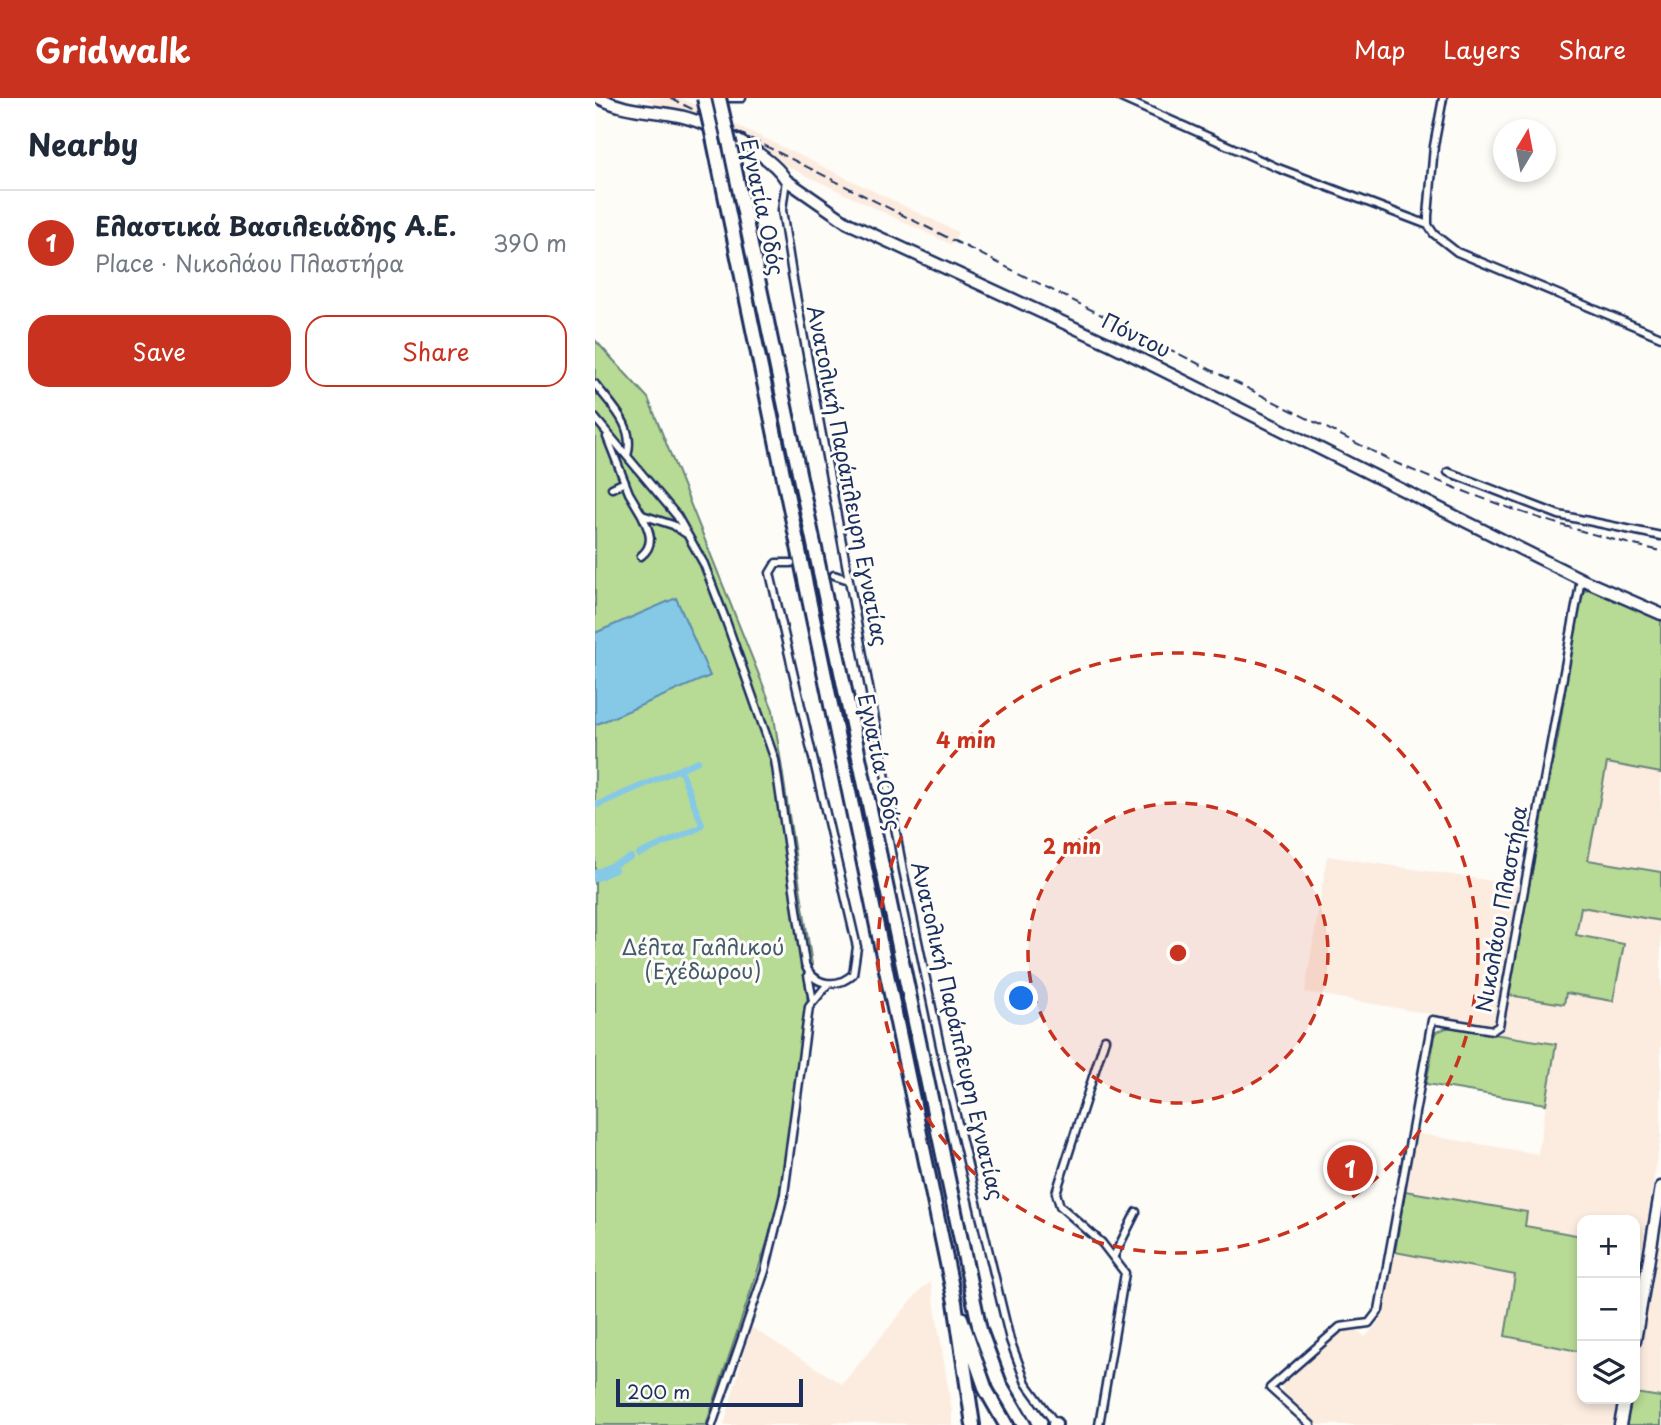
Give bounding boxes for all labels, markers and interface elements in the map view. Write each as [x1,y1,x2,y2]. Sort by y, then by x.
text: Gridwalk [35,24,191,74]
text: Map [1354,31,1405,67]
text: Layers [1443,31,1520,67]
text: Share [1558,31,1626,67]
north arrow [1493,119,1556,182]
text: Nearby [28,121,138,166]
street label: Εγνατία Οδός [734,135,794,278]
text: Ελαστικά Βασιλειάδης Α.Ε. [95,206,457,245]
text: 1 [46,225,57,260]
text: 390 m [493,225,567,260]
text: Place · Νικολάου Πλαστήρα [95,245,404,280]
street label: Ανατολική Παράπλευρη Εγνατίας [800,303,898,649]
street label: Πόντου [1097,304,1177,365]
button: Save [28,315,291,387]
button: Share [305,315,567,387]
street label: Εγνατία Οδός [851,690,911,833]
text: 4 min [936,723,996,755]
street label: Νικολάου Πλαστήρα [1466,803,1534,1014]
text: 2 min [1043,829,1101,861]
street label: Ανατολική Παράπλευρη Εγνατίας [904,858,1014,1203]
park label: Δέλτα Γαλλικού (Εχέδωρου) [622,930,784,986]
centre of rings [1166,941,1190,965]
your location [1004,981,1038,1015]
pin: 1 [1327,1142,1373,1194]
map controls [1577,1215,1640,1404]
button: + [1577,1215,1640,1278]
button: − [1577,1278,1640,1341]
button: layers [1577,1341,1640,1404]
scale bar [616,1376,803,1408]
text: 200 m [627,1377,690,1405]

